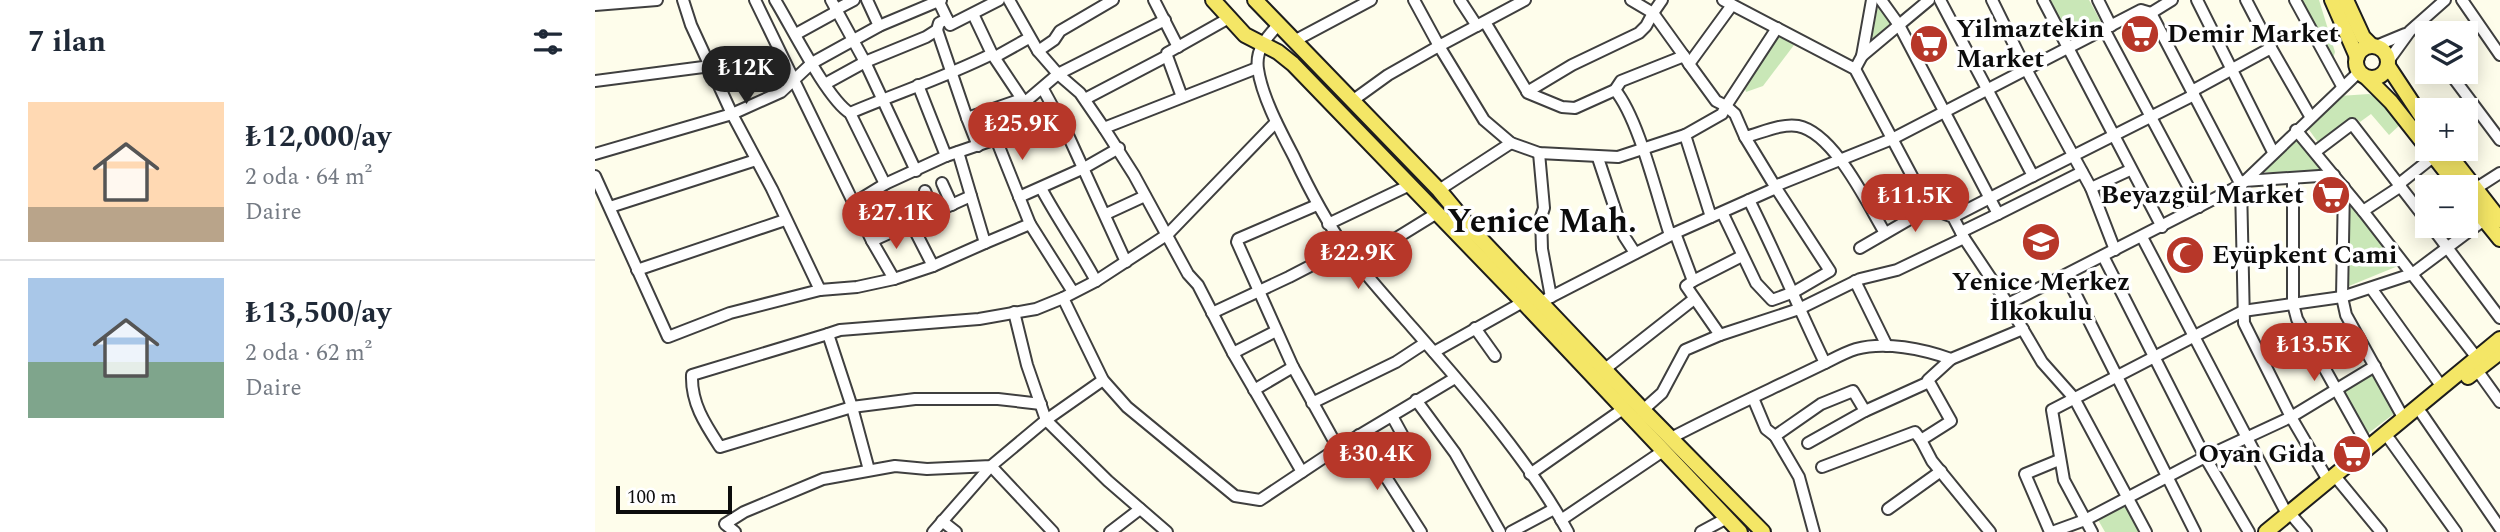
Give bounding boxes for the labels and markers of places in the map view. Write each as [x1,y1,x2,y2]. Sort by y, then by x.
place label: Yilmaztekin Market [1956,9,2104,79]
supermarket icon: Demir Market [2119,13,2161,55]
place label: Demir Market [2167,14,2339,54]
supermarket icon: Yilmaztekin Market [1908,23,1950,65]
pin: ₺12K [705,46,787,106]
pin: ₺25.9K [965,102,1079,162]
pin: ₺11.5K [1858,174,1972,234]
supermarket icon: Beyazgül Market [2310,174,2352,216]
place label: Beyazgül Market [2101,175,2304,215]
pin: ₺27.1K [839,191,953,251]
school or university icon: Yenice Merkez İlkokulu [2020,221,2062,263]
pin: ₺22.9K [1301,232,1415,291]
mosque icon: Eyüpkent Cami [2164,234,2206,276]
place label: Eyüpkent Cami [2212,235,2397,275]
place label: Yenice Merkez İlkokulu [1952,262,2130,332]
pin: ₺13.5K [2257,324,2371,383]
pin: ₺30.4K [1320,433,1434,492]
supermarket icon: Oyan Gida [2331,433,2373,475]
place label: Oyan Gida [2199,434,2326,474]

